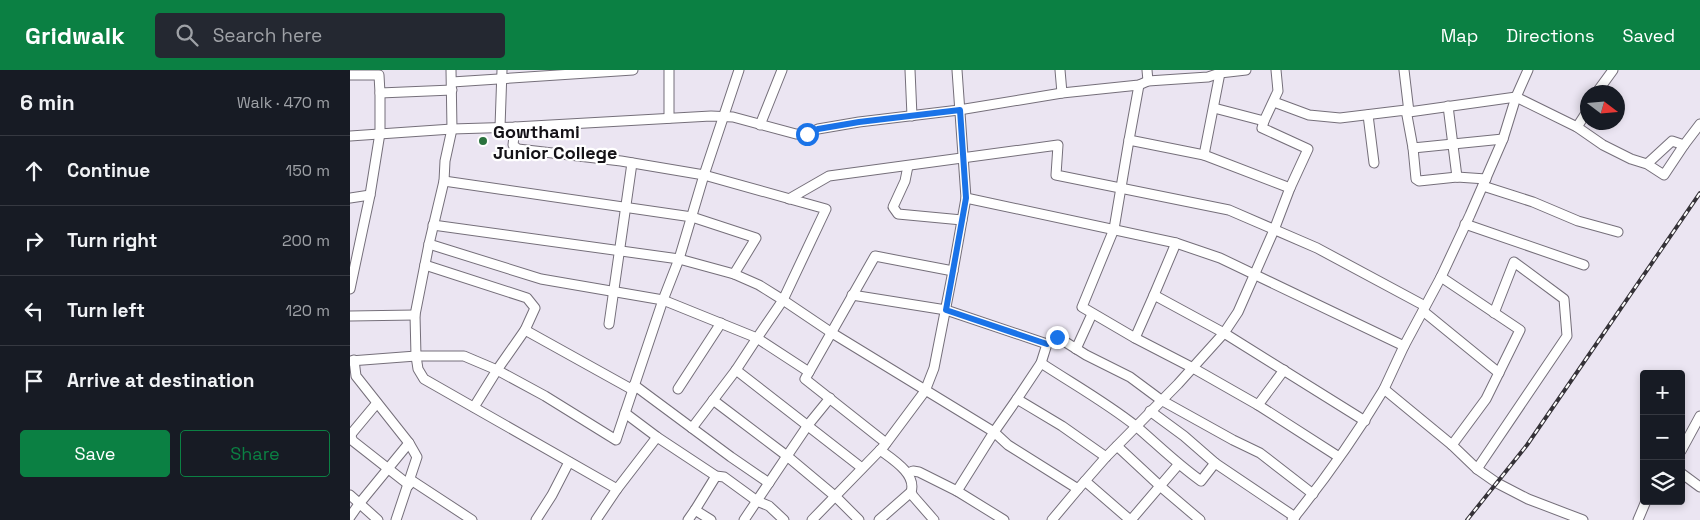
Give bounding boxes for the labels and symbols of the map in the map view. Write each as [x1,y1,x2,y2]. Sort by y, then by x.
north arrow [1580,85,1625,130]
place label: Gowthami Junior College [493,120,618,164]
route start [796,123,819,146]
marker: Gowthami Junior College [477,135,489,147]
route end [1046,326,1069,349]

